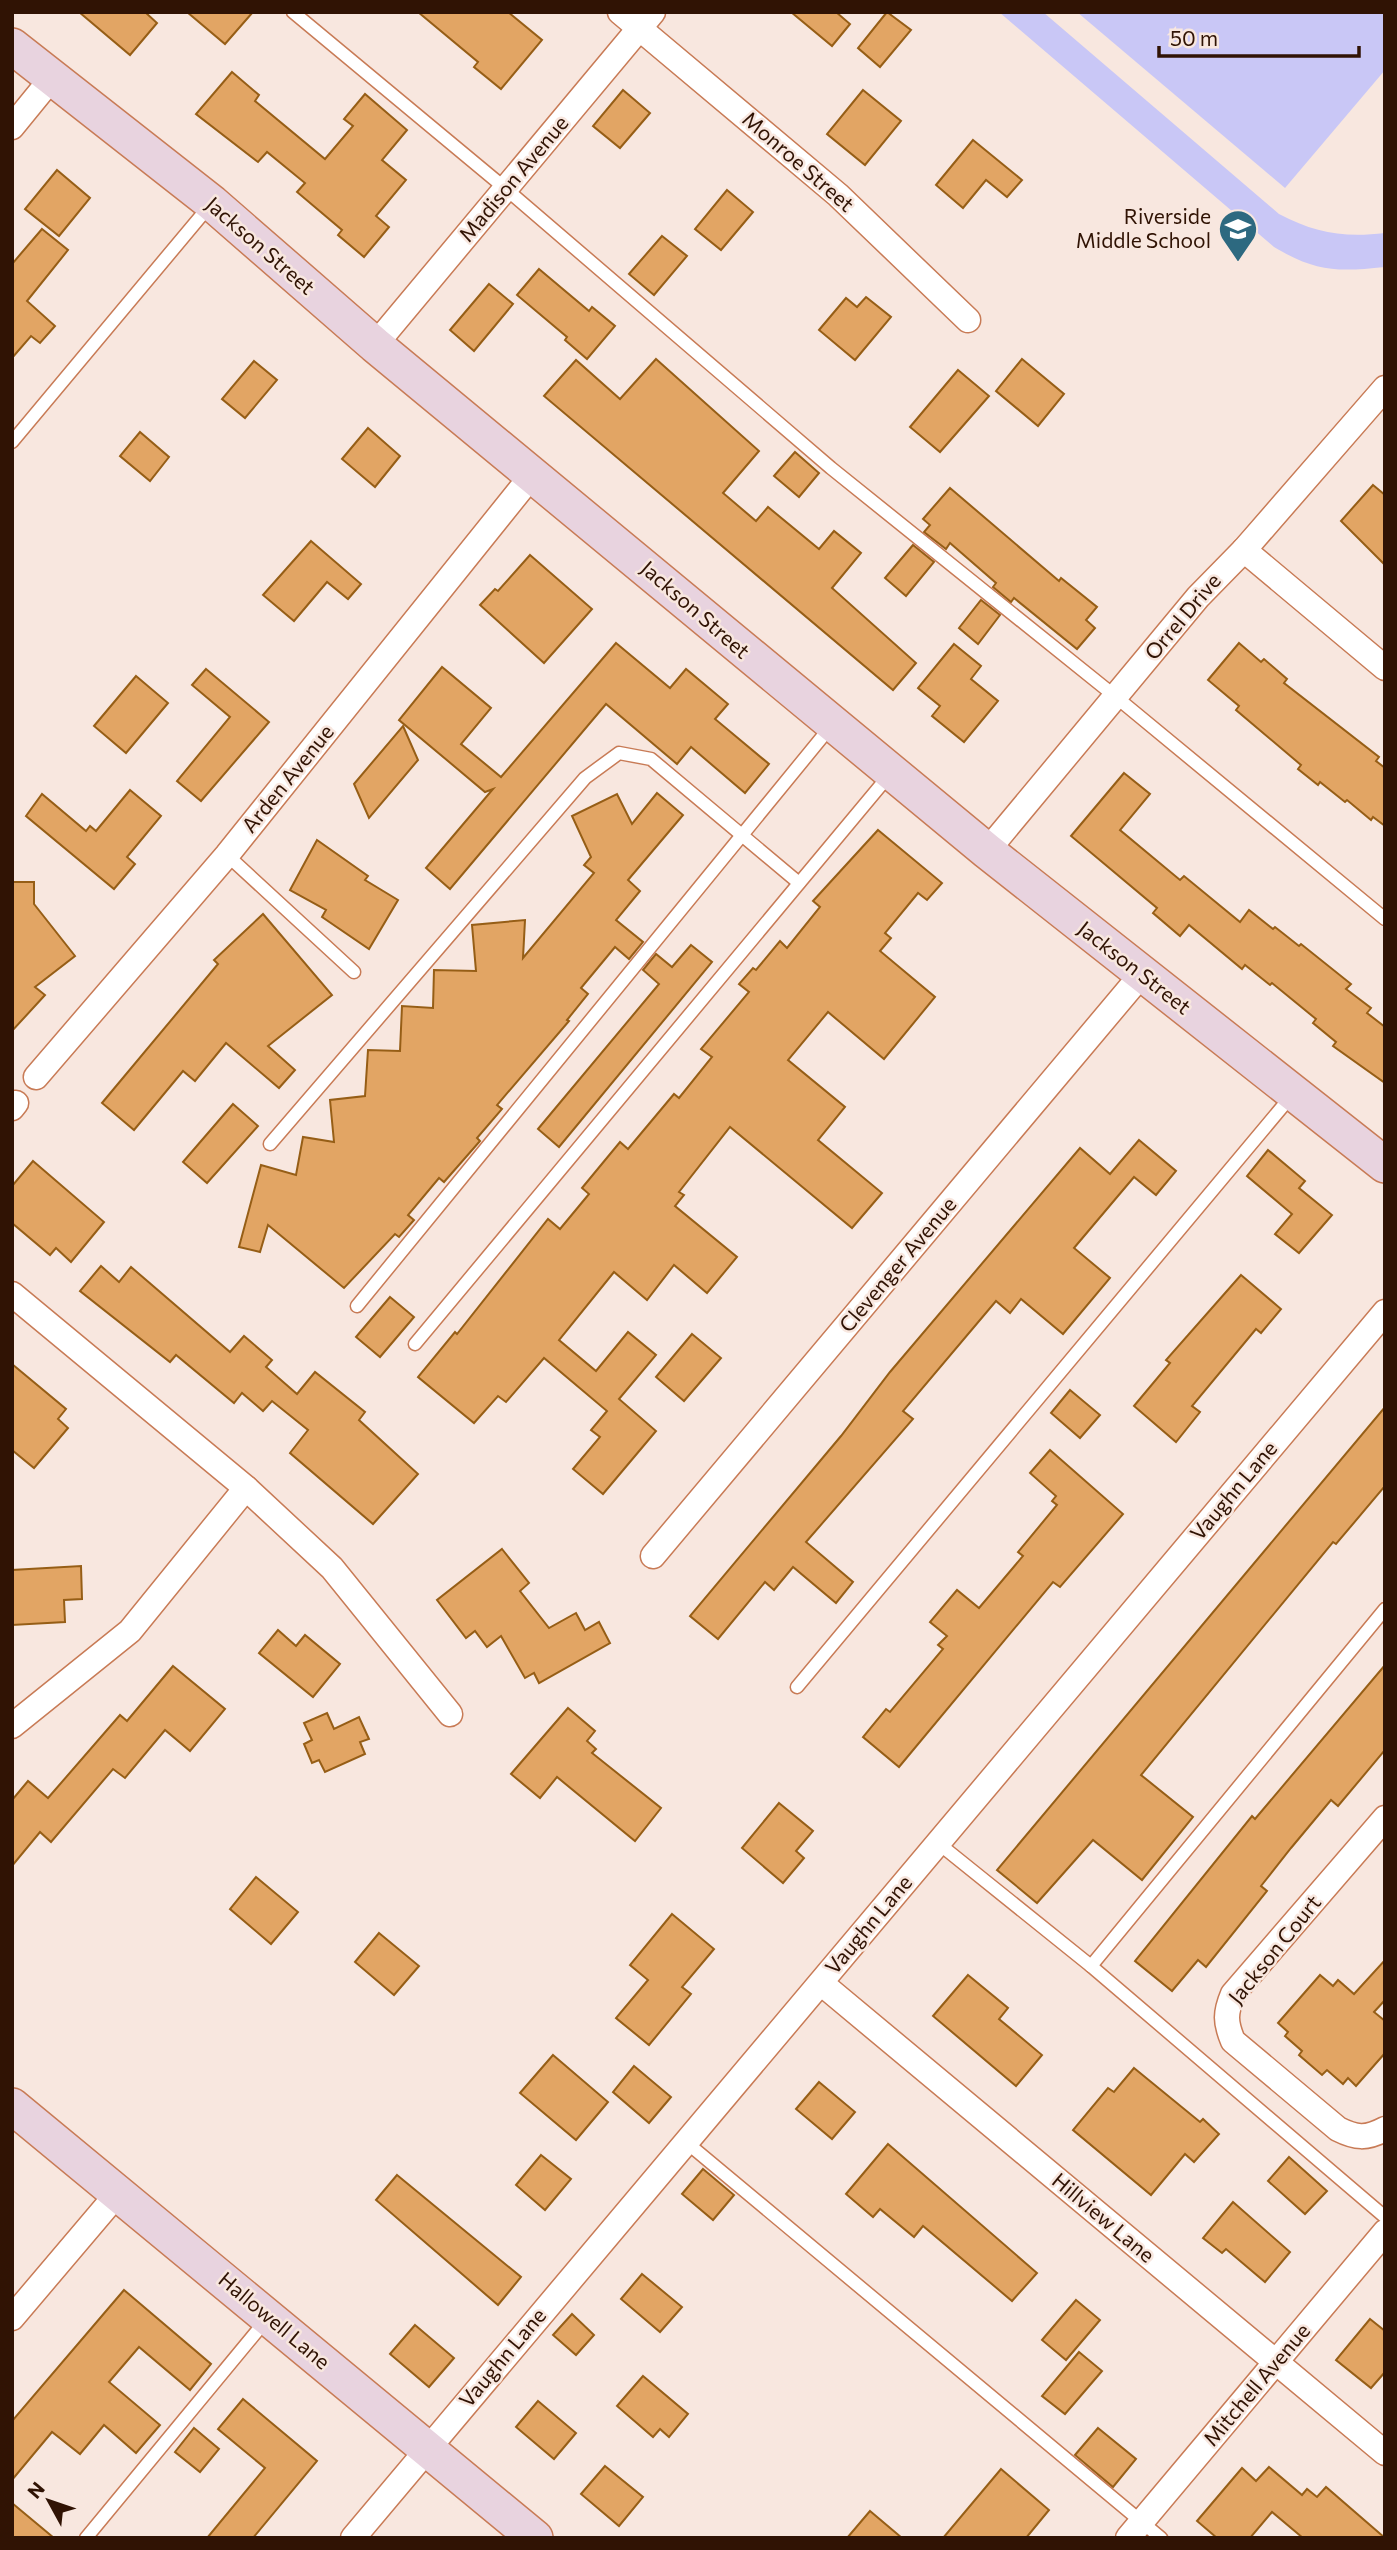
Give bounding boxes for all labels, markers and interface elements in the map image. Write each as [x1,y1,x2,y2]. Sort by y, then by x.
scale bar [1159,14,1358,58]
text: 50 m [1170,25,1218,50]
street label: Monroe Street [738,106,860,216]
street label: Madison Avenue [453,110,573,246]
street label: Jackson Street [201,191,321,299]
place label: Riverside Middle School [1076,203,1211,252]
school or university icon: Riverside Middle School [1217,208,1259,263]
street label: Jackson Street [636,555,756,663]
street label: Orrel Drive [1139,568,1225,664]
street label: Arden Avenue [236,719,338,837]
street label: Jackson Street [1073,915,1196,1019]
street label: Clevenger Avenue [833,1191,961,1337]
street label: Vaughn Lane [1184,1435,1282,1545]
street label: Vaughn Lane [819,1869,917,1979]
street label: Jackson Court [1222,1890,1325,2008]
street label: Hillview Lane [1048,2167,1160,2267]
street label: Hallowell Lane [214,2266,336,2374]
street label: Vaughn Lane [453,2302,551,2412]
street label: Mitchell Avenue [1197,2318,1314,2450]
north arrow [14,2466,84,2536]
text: N [22,2477,49,2503]

